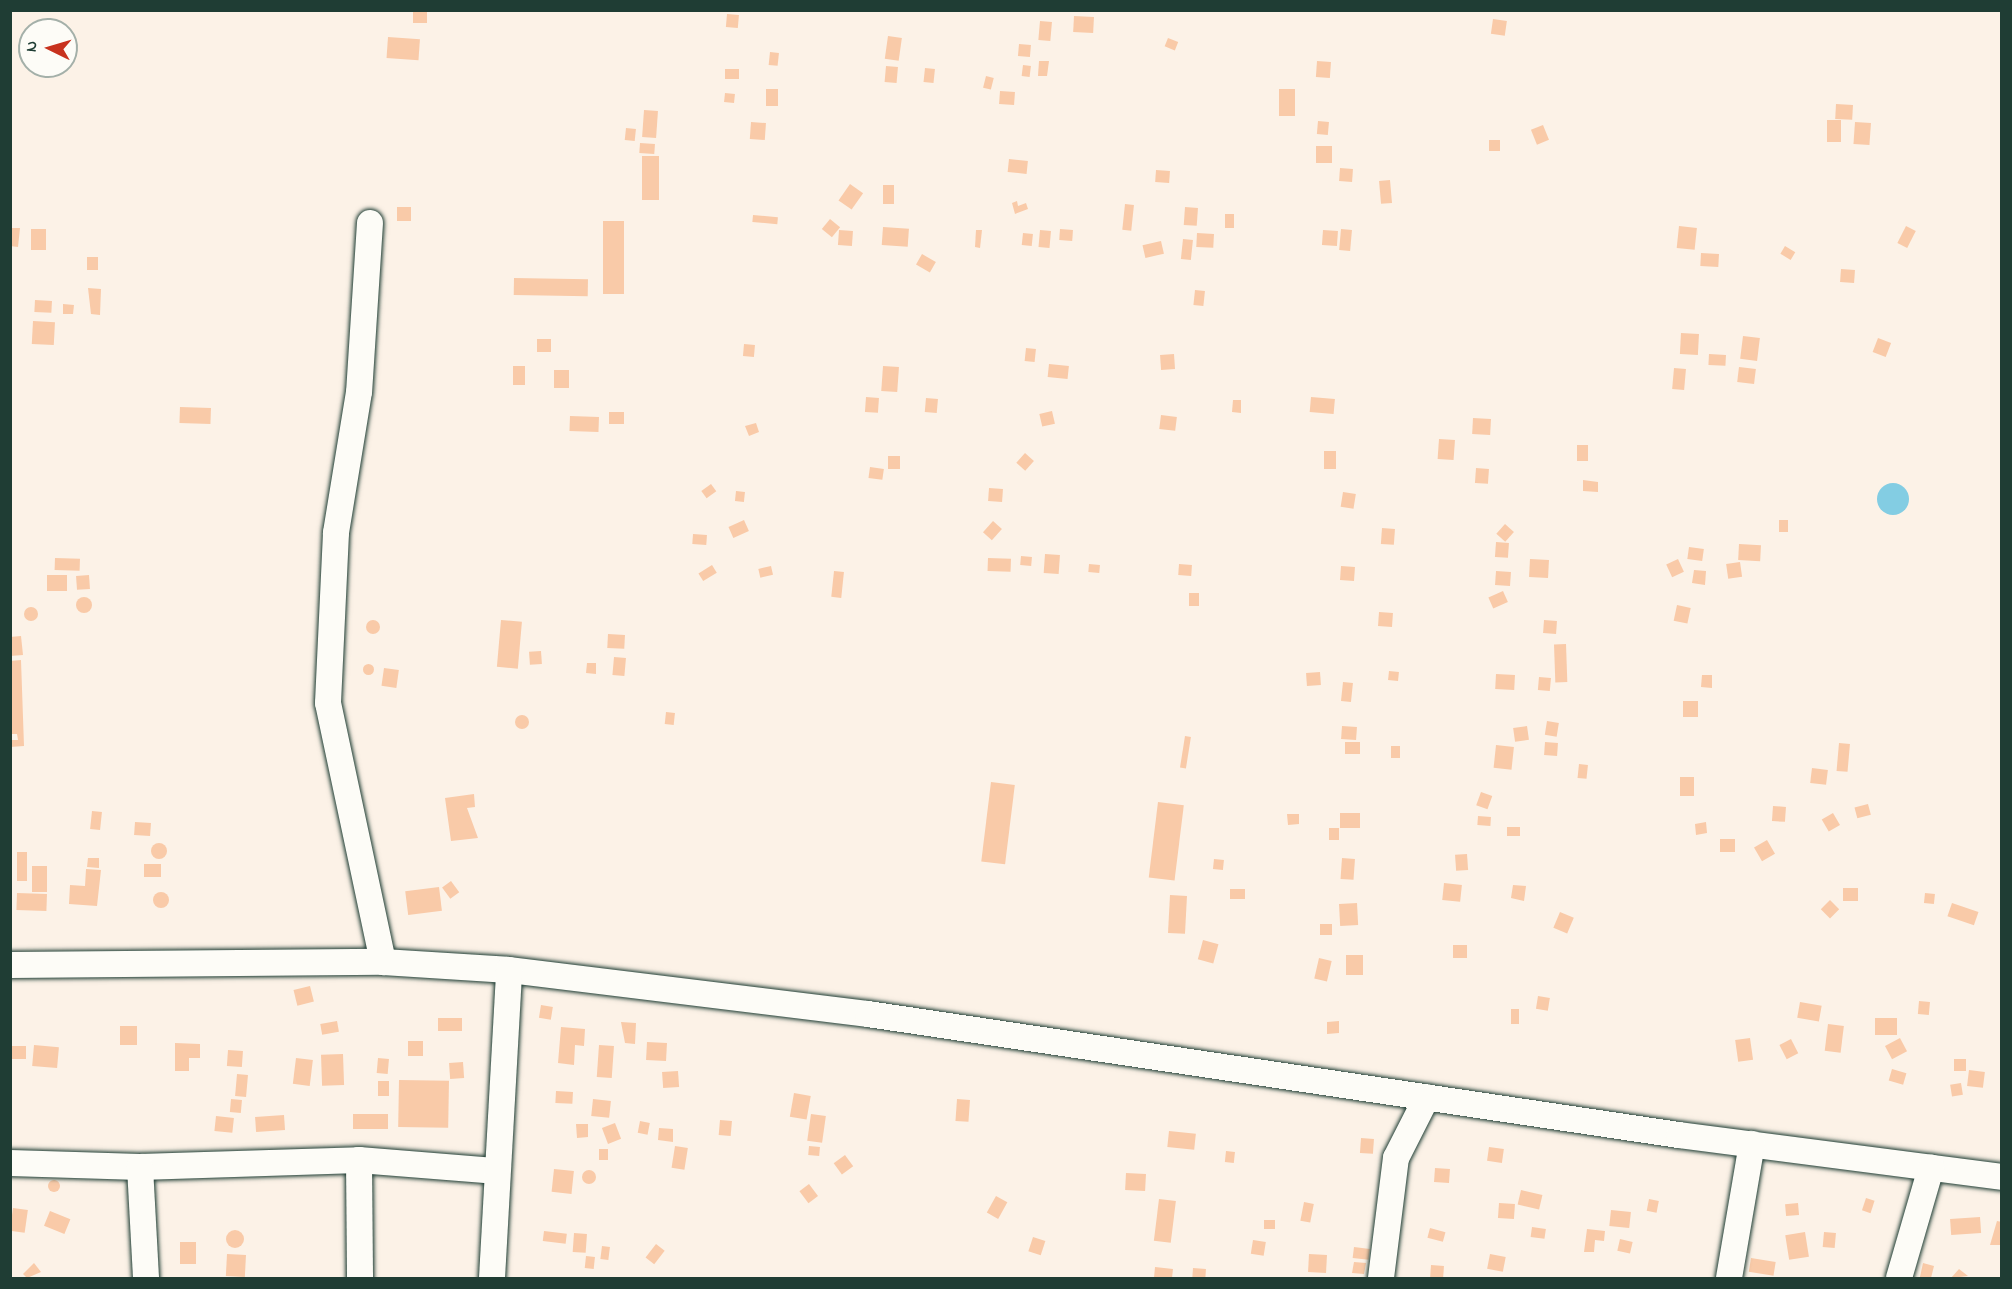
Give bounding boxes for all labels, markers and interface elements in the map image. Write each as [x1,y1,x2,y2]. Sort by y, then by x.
north arrow [18,18,78,78]
text: N [20,40,44,53]

